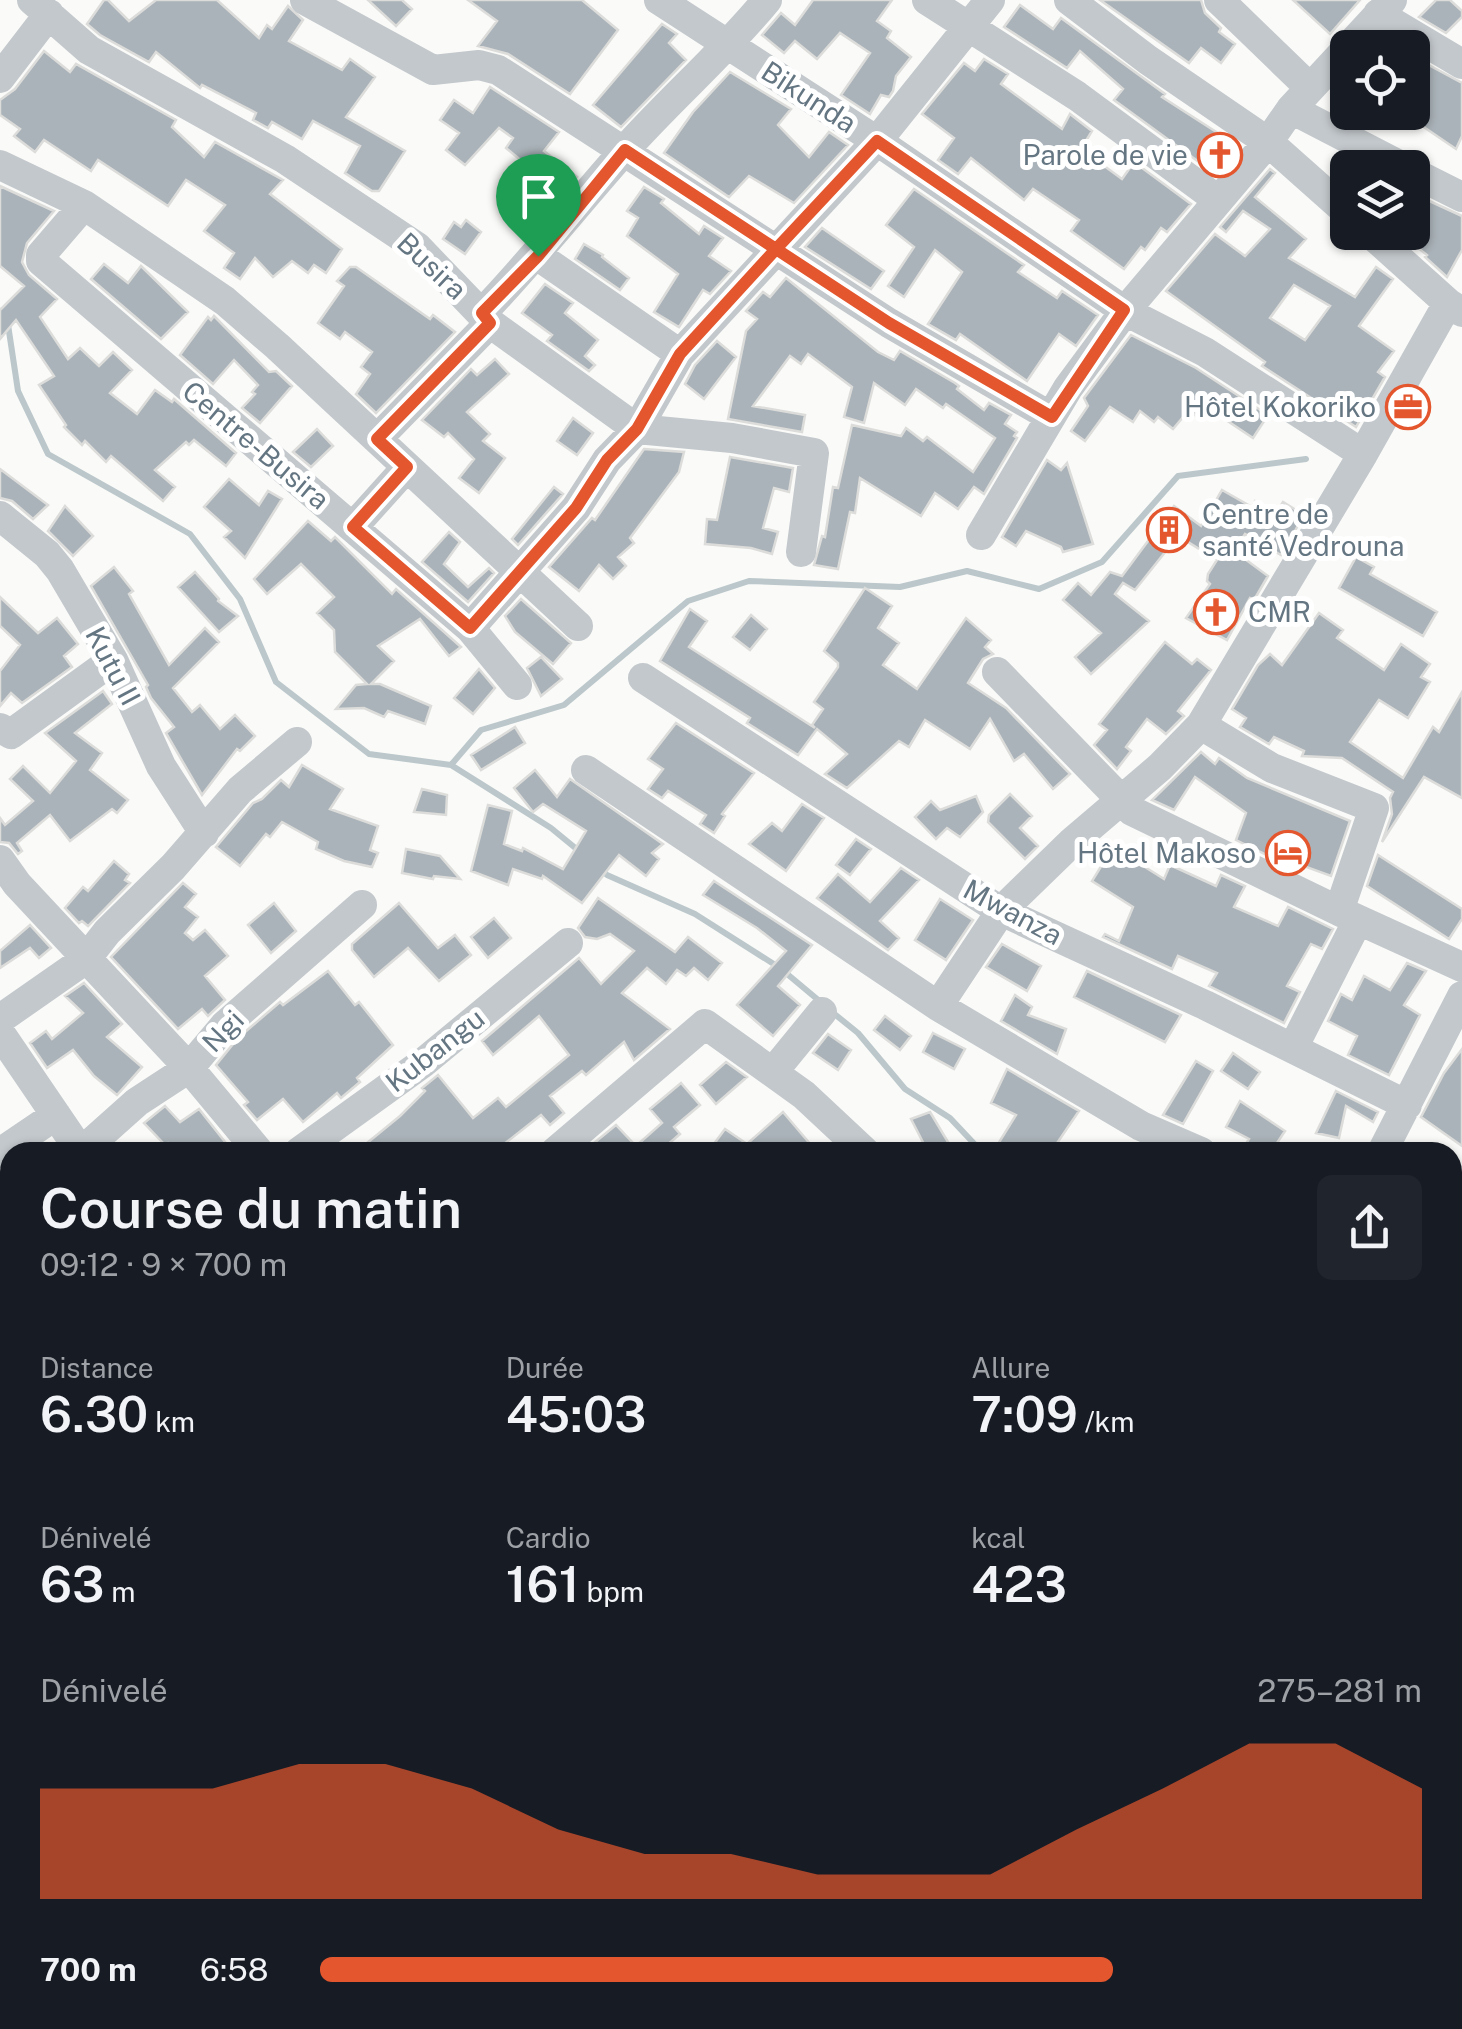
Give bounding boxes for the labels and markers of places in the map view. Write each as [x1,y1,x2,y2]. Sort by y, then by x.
church icon: Parole de vie [1197,132,1243,178]
place label: Parole de vie [1023,138,1188,171]
pin [496,154,581,257]
office icon: Hôtel Kokoriko [1385,384,1431,430]
place label: Hôtel Kokoriko [1184,390,1376,423]
place label: Centre de santé Vedrouna [1202,497,1404,562]
building icon: Centre de santé Vedrouna [1146,507,1192,553]
church icon: CMR [1193,589,1239,635]
place label: CMR [1248,595,1311,628]
hotel icon: Hôtel Makoso [1265,830,1311,876]
place label: Hôtel Makoso [1077,836,1256,869]

